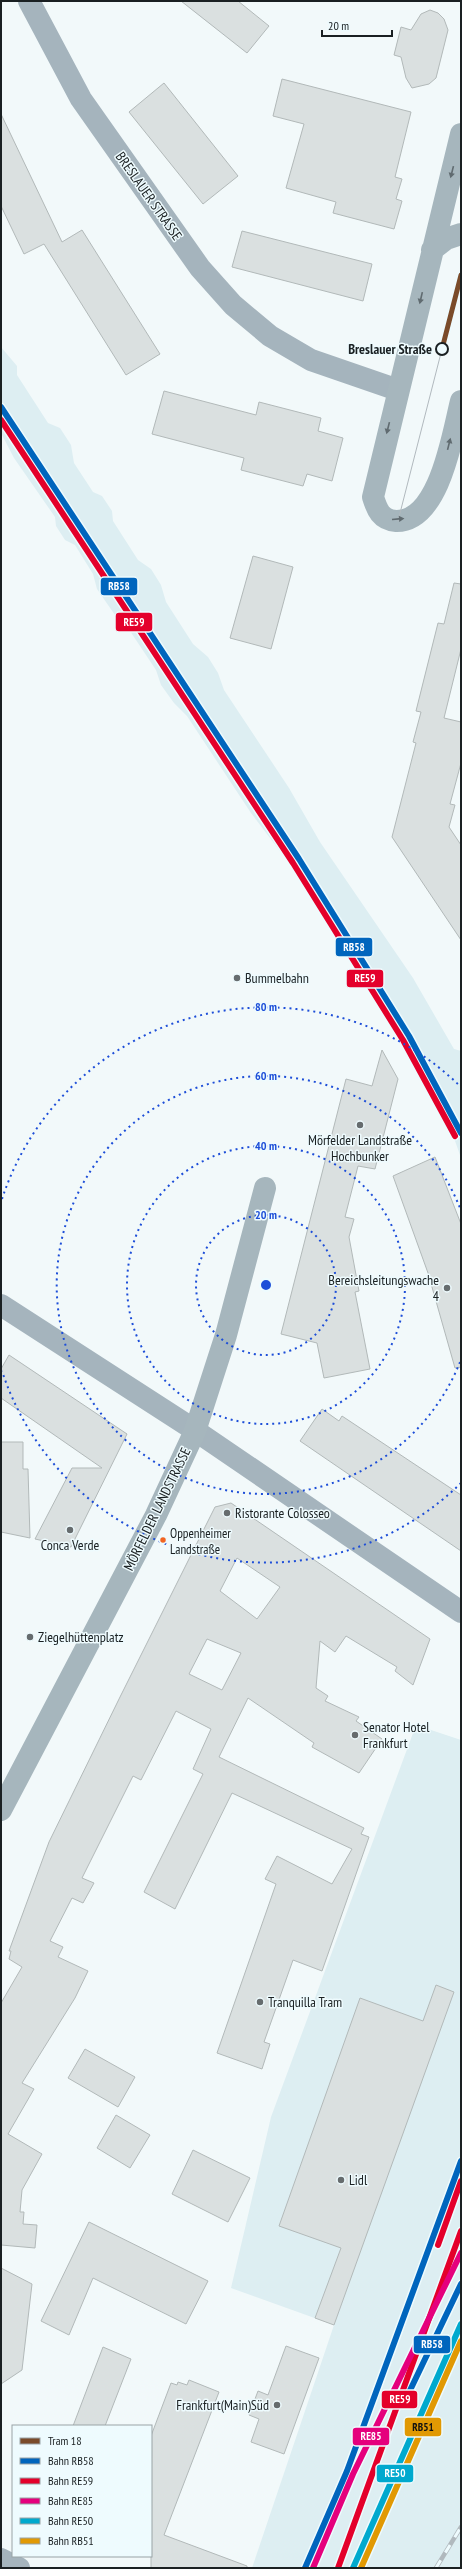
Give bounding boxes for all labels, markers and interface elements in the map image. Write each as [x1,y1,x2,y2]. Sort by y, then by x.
scale bar [322,12,392,38]
text: 20 m [328,18,349,33]
street label: BRESLAUER STRASSE [112,148,186,244]
one-way arrow [448,166,454,178]
one-way arrow [418,293,424,305]
place label: Breslauer Straße [348,340,432,358]
marker: Breslauer Straße [435,342,449,356]
one-way arrow [385,422,391,434]
one-way arrow [447,438,453,450]
one-way arrow [392,516,404,523]
line badge: RB58 [100,577,138,596]
text: RB58 [108,579,130,593]
line badge: RE59 [115,612,153,632]
text: RE59 [124,615,144,629]
line badge: RB58 [335,937,373,957]
text: RB58 [343,940,365,954]
place label: Bummelbahn [245,969,309,987]
line badge: RE59 [346,969,384,988]
text: RE59 [355,971,375,985]
marker: Bummelbahn [232,973,242,983]
text: 80 m [255,999,277,1014]
text: 60 m [255,1068,277,1083]
marker: Mörfelder Landstraße Hochbunker [355,1120,365,1130]
place label: Mörfelder Landstraße Hochbunker [308,1131,412,1165]
text: 40 m [255,1138,277,1153]
text: 20 m [255,1207,277,1222]
place label: Bereichsleitungswache 4 [328,1271,440,1305]
centre of rings [259,1278,273,1292]
marker: Bereichsleitungswache 4 [442,1283,452,1293]
street label: MÖRFELDER LANDSTRASSE [119,1445,195,1573]
place label: Ristorante Colosseo [235,1504,330,1522]
marker: Ristorante Colosseo [222,1508,232,1518]
marker: Conca Verde [65,1525,75,1535]
place label: Oppenheimer Landstraße [170,1525,231,1558]
marker: Oppenheimer Landstraße [158,1535,168,1545]
place label: Conca Verde [41,1536,100,1554]
place label: Ziegelhüttenplatz [38,1628,124,1646]
marker: Ziegelhüttenplatz [25,1632,35,1642]
place label: Senator Hotel Frankfurt [363,1718,430,1752]
marker: Senator Hotel Frankfurt [350,1730,360,1740]
place label: Tranquilla Tram [268,1993,342,2011]
marker: Tranquilla Tram [255,1997,265,2007]
place label: Lidl [349,2171,368,2189]
marker: Lidl [336,2175,346,2185]
line badge: RB58 [413,2335,451,2354]
text: RB58 [421,2337,443,2351]
line badge: RE59 [381,2390,418,2409]
text: RE59 [390,2392,410,2406]
place label: Frankfurt(Main)Süd [176,2396,269,2414]
marker: Frankfurt(Main)Süd [272,2400,282,2410]
line badge: RB51 [404,2417,442,2437]
text: RB51 [412,2420,434,2434]
legend [12,2425,152,2557]
line badge: RE85 [352,2427,390,2446]
text: RE85 [361,2429,381,2443]
text: Tram 18 [48,2433,82,2448]
text: Bahn RB58 [48,2453,94,2468]
line badge: RE50 [376,2464,414,2483]
text: RE50 [385,2466,405,2480]
text: Bahn RE59 [48,2473,93,2488]
text: Bahn RE85 [48,2493,93,2508]
text: Bahn RE50 [48,2513,93,2528]
text: Bahn RB51 [48,2533,94,2548]

